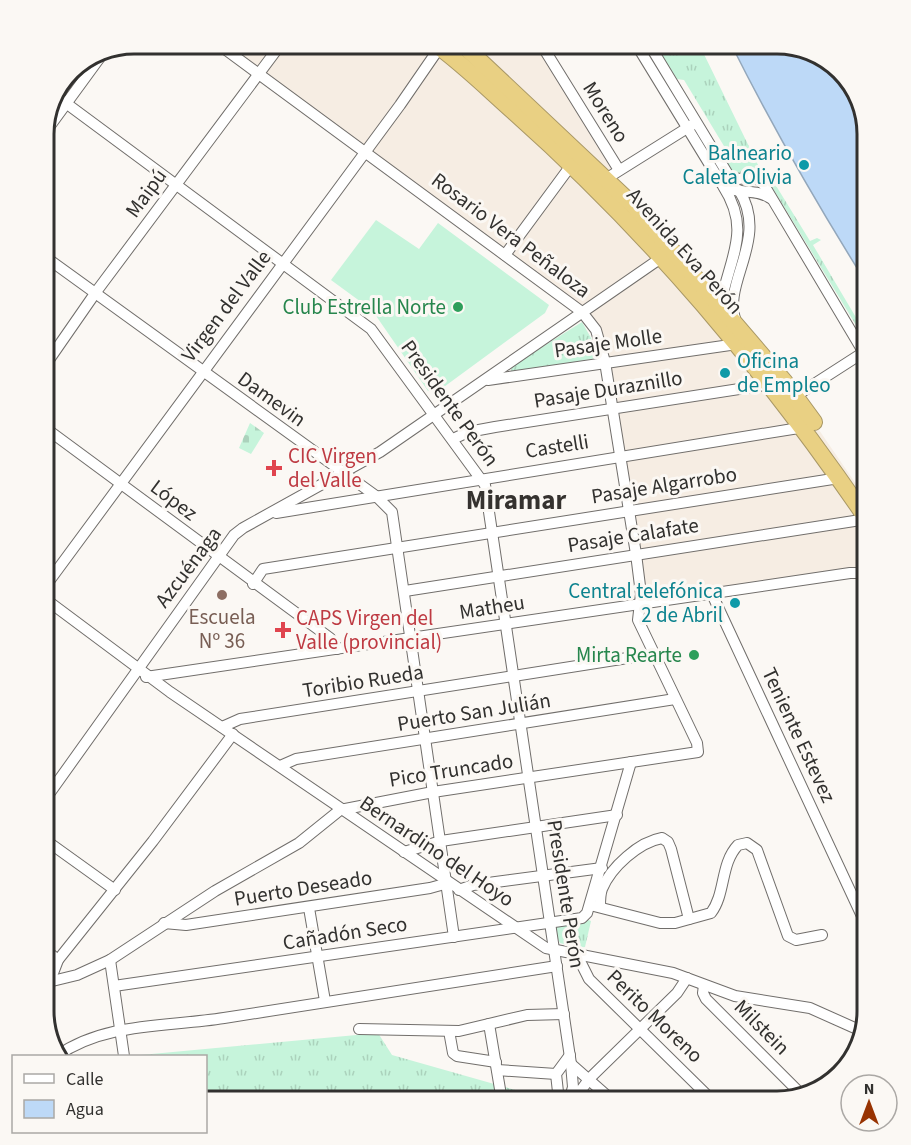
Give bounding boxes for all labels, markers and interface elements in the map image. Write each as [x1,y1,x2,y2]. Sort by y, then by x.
street label: Moreno [576,76,636,148]
place label: Balneario Caleta Olivia [682,138,792,192]
marker: Balneario Caleta Olivia [797,158,811,172]
street label: Maipú [118,162,174,224]
street label: Rosario Vera Peñaloza [425,165,597,305]
street label: Avenida Eva Perón [620,181,750,321]
street label: Virgen del Valle [174,244,278,368]
place label: Club Estrella Norte [282,292,446,322]
marker: Club Estrella Norte [451,300,465,314]
street label: Pasaje Molle [552,321,664,365]
street label: Presidente Perón [394,333,506,473]
place label: Oficina de Empleo [737,346,831,400]
street label: Pasaje Duraznillo [531,362,685,416]
street label: Damevin [232,364,312,434]
marker: Oficina de Empleo [718,366,732,380]
street label: Castelli [523,426,591,466]
place label: CIC Virgen del Valle [288,441,377,495]
marker: CIC Virgen del Valle [265,459,283,477]
street label: Pasaje Algarrobo [589,459,739,511]
street label: López [144,472,204,528]
district label: Miramar [466,481,566,520]
street label: Pasaje Calafate [565,510,701,560]
street label: Azcuénaga [148,520,228,614]
place label: Central telefónica 2 de Abril [568,576,723,630]
street label: Matheu [457,587,527,627]
marker: Escuela Nº 36 [215,588,229,602]
marker: Central telefónica 2 de Abril [728,596,742,610]
place label: Escuela Nº 36 [188,602,256,656]
place label: CAPS Virgen del Valle (provincial) [296,603,442,657]
marker: CAPS Virgen del Valle (provincial) [274,621,292,639]
place label: Mirta Rearte [576,640,682,670]
marker: Mirta Rearte [687,648,701,662]
street label: Toribio Rueda [300,657,426,705]
street label: Teniente Estevez [755,662,844,808]
street label: Puerto San Julián [395,685,553,739]
street label: Pico Truncado [387,745,515,795]
street label: Bernardino del Hoyo [354,788,520,914]
street label: Presidente Perón [539,818,593,970]
street label: Puerto Deseado [232,862,374,914]
street label: Cañadón Seco [281,908,409,958]
street label: Perito Moreno [600,962,710,1070]
street label: Milstein [727,992,797,1062]
legend [12,1055,207,1133]
text: Calle [66,1067,104,1092]
north arrow [839,1073,899,1133]
text: N [864,1078,874,1100]
text: Agua [66,1097,104,1122]

